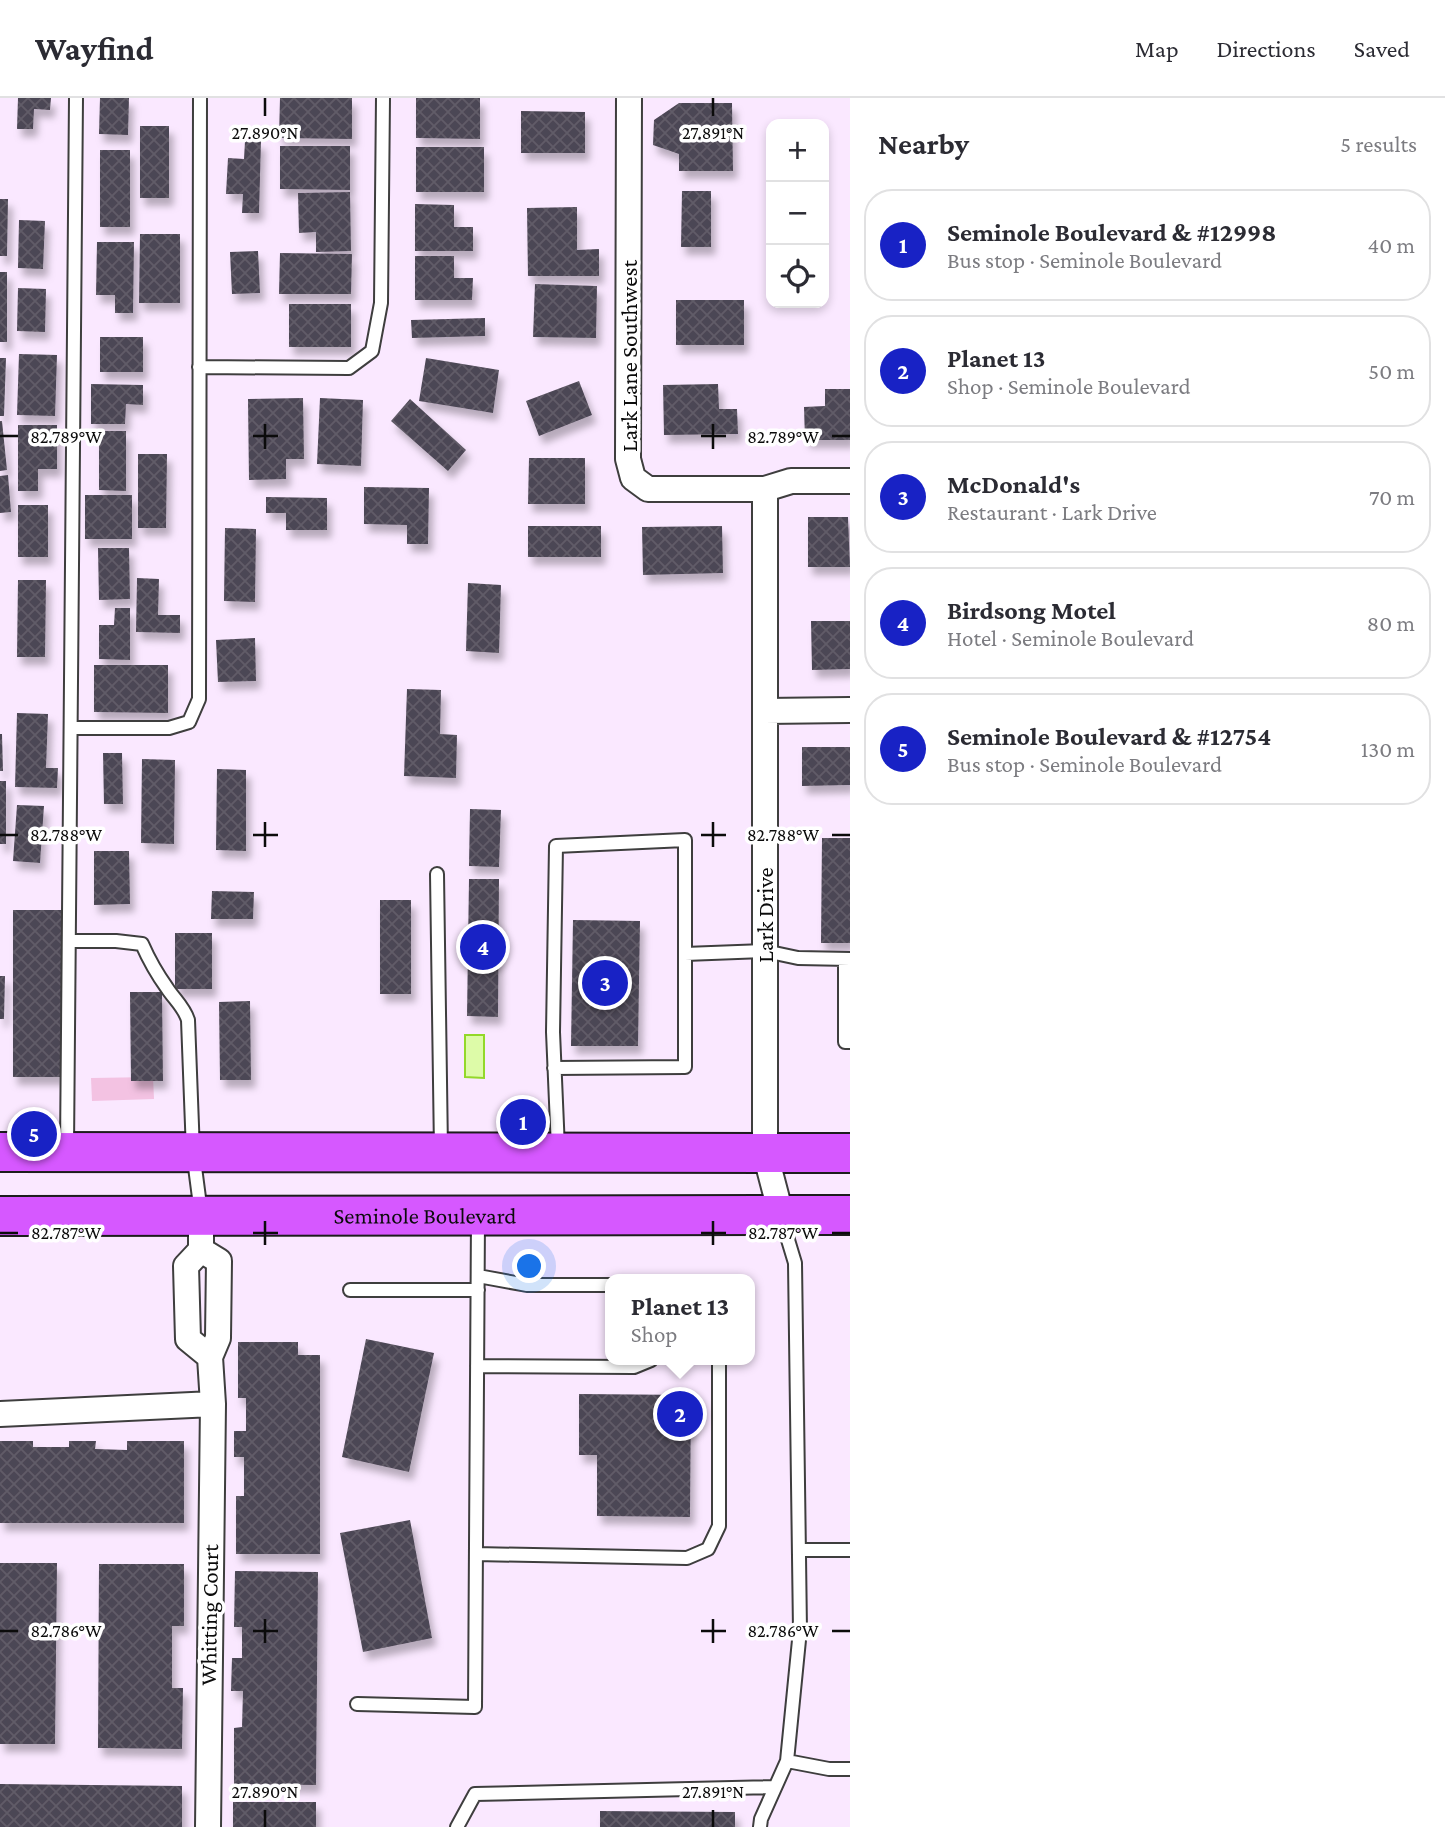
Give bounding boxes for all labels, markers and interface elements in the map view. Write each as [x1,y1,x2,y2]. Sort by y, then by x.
text: Wayfind [35,30,153,67]
text: Map [1135,35,1179,62]
text: Directions [1217,35,1316,62]
text: Saved [1354,35,1410,62]
map controls [766,119,829,308]
button: + [766,119,829,182]
text: 27.890°N [232,123,299,143]
text: 27.891°N [682,123,744,143]
text: Nearby [878,127,969,160]
text: 5 results [1340,131,1417,157]
button: − [766,182,829,245]
text: Seminole Boulevard & #12998 [947,218,1276,247]
text: 1 [899,232,907,258]
text: 40 m [1367,232,1415,258]
button: locate [766,245,829,308]
text: Bus stop · Seminole Boulevard [947,247,1222,273]
street label: Lark Lane Southwest [616,260,642,452]
text: Planet 13 [947,344,1045,373]
text: 2 [897,358,909,384]
text: 50 m [1368,358,1415,384]
text: Shop · Seminole Boulevard [947,373,1191,399]
text: 82.789°W [30,427,102,447]
text: 82.789°W [747,427,819,447]
text: McDonald's [947,470,1080,499]
text: 3 [897,484,909,510]
text: 70 m [1369,484,1415,510]
text: Restaurant · Lark Drive [947,499,1157,525]
text: Birdsong Motel [947,596,1116,625]
text: 4 [897,610,909,636]
text: 80 m [1367,610,1415,636]
text: Hotel · Seminole Boulevard [947,625,1194,651]
text: Seminole Boulevard & #12754 [947,722,1271,751]
text: 5 [897,736,909,762]
text: 130 m [1361,736,1415,762]
text: Bus stop · Seminole Boulevard [947,751,1222,777]
text: 82.788°W [30,825,103,845]
text: 82.788°W [747,825,820,845]
street label: Lark Drive [752,867,778,963]
pin: 4 [460,921,506,973]
pin: 3 [582,957,628,1009]
pin: 1 [500,1096,546,1148]
pin: 5 [11,1108,57,1160]
street label: Seminole Boulevard [334,1202,516,1229]
text: 82.787°W [31,1223,102,1243]
text: 82.787°W [748,1223,819,1243]
your location [512,1249,546,1283]
popup [605,1274,755,1365]
text: Planet 13 [631,1292,729,1321]
text: Shop [631,1321,677,1347]
pin: 2 [657,1388,703,1440]
street label: Whitting Court [195,1544,223,1686]
text: 82.786°W [30,1621,102,1641]
text: 82.786°W [747,1621,819,1641]
text: 27.890°N [232,1782,299,1802]
text: 27.891°N [682,1782,744,1802]

